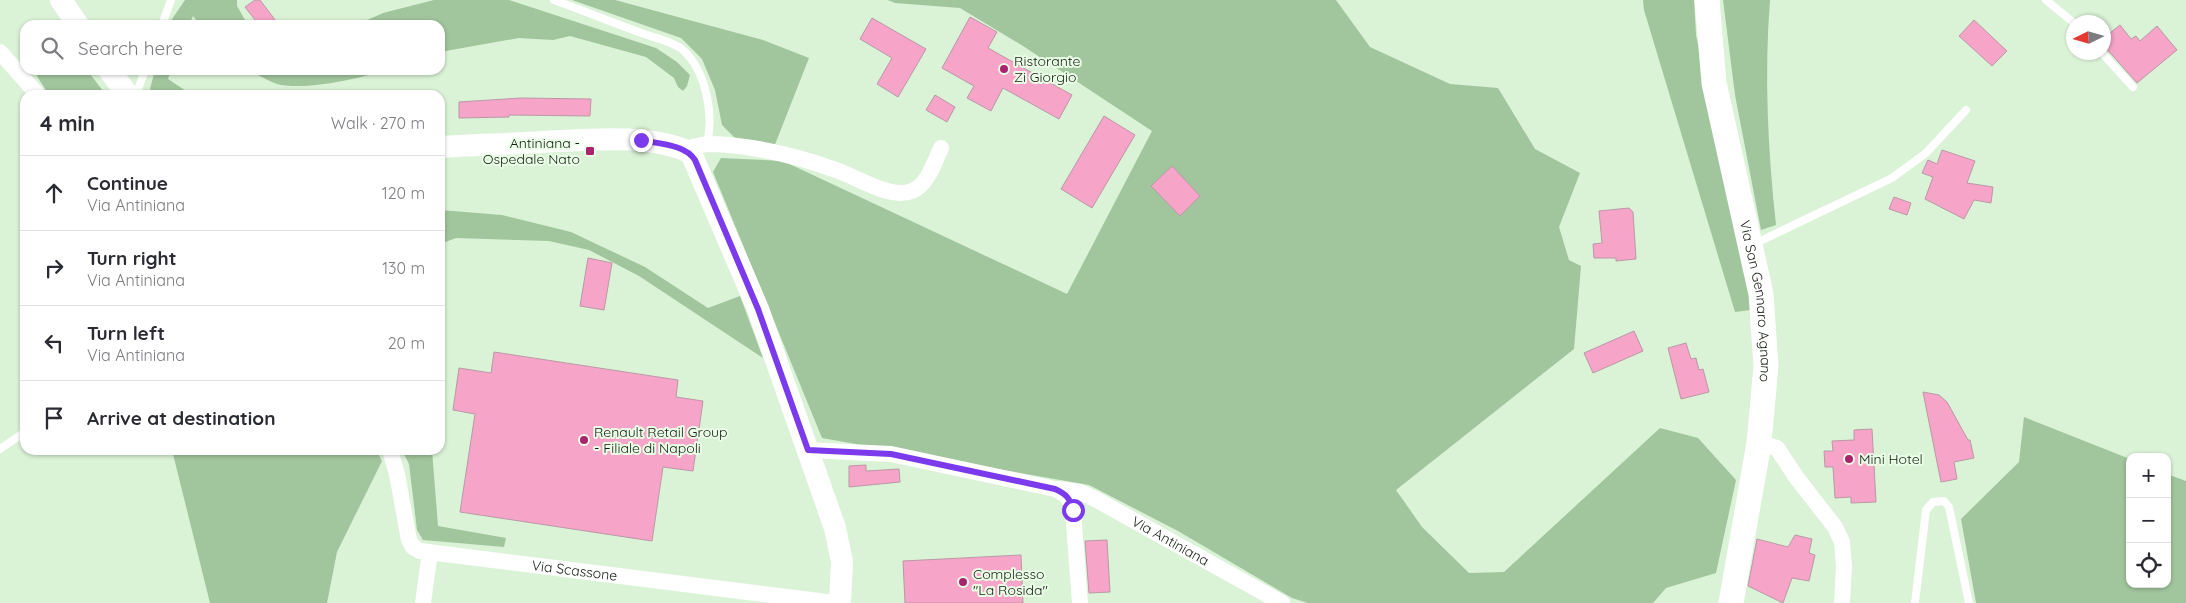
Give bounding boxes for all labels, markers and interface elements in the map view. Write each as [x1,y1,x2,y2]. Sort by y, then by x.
north arrow [2066,15,2111,60]
search box [20,20,445,75]
icon: search [38,34,66,62]
text: Search here [78,36,183,60]
place label: Ristorante Zi Giorgio [1014,52,1081,86]
marker: Ristorante Zi Giorgio [998,63,1010,75]
text: 4 min [40,110,95,136]
text: Walk · 270 m [331,113,425,133]
route end [630,129,653,152]
place label: Antiniana - Ospedale Nato [483,134,580,168]
marker: Antiniana - Ospedale Nato [584,145,596,157]
text: Continue [87,171,168,195]
icon: ahead [40,179,68,207]
text: 120 m [382,183,425,203]
text: Via Antiniana [87,195,185,215]
street label: Via San Gennaro Agnano [1736,219,1775,383]
text: Turn right [87,246,176,270]
icon: right [40,254,68,282]
text: 130 m [382,258,425,278]
text: Via Antiniana [87,270,185,290]
text: Turn left [87,321,165,345]
icon: left [40,329,68,357]
text: 20 m [388,333,425,353]
text: Via Antiniana [87,345,185,365]
icon: arrive [40,404,68,432]
text: Arrive at destination [87,406,276,430]
place label: Renault Retail Group - Filiale di Napoli [594,423,728,457]
marker: Renault Retail Group - Filiale di Napoli [578,434,590,446]
place label: Mini Hotel [1859,450,1923,468]
marker: Mini Hotel [1843,453,1855,465]
map controls [2126,453,2171,588]
button: + [2126,453,2171,498]
button: − [2126,498,2171,543]
route start [1062,499,1085,522]
street label: Via Antiniana [1129,512,1212,570]
button: locate [2126,543,2171,588]
street label: Via Scassone [531,556,618,585]
place label: Complesso "La Rosida" [973,565,1048,599]
marker: Complesso "La Rosida" [957,576,969,588]

